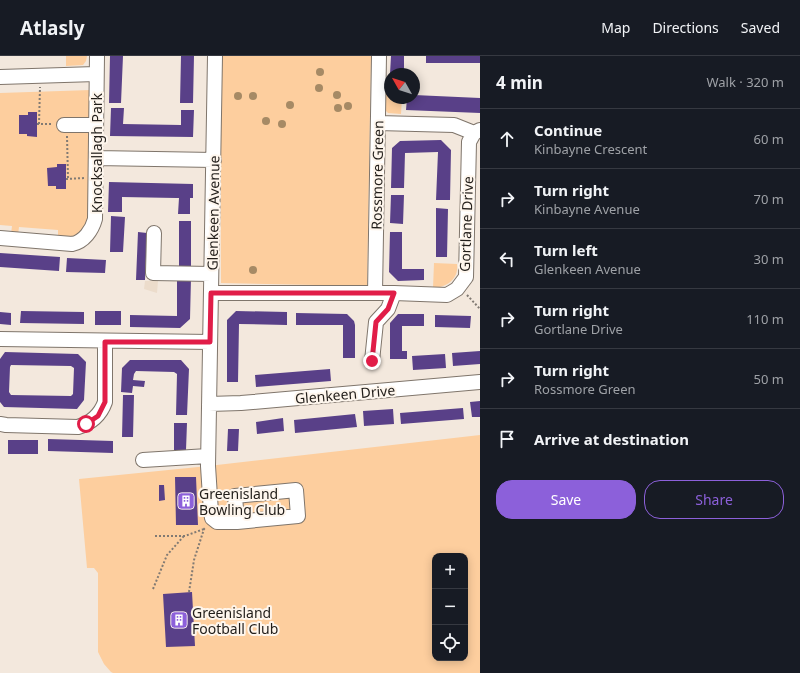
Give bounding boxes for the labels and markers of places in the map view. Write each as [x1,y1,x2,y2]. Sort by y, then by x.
place label: Greenisland Bowling Club [199,484,285,519]
building icon: Greenisland Bowling Club [176,491,196,511]
place label: Greenisland Football Club [192,603,278,638]
building icon: Greenisland Football Club [169,610,189,630]

